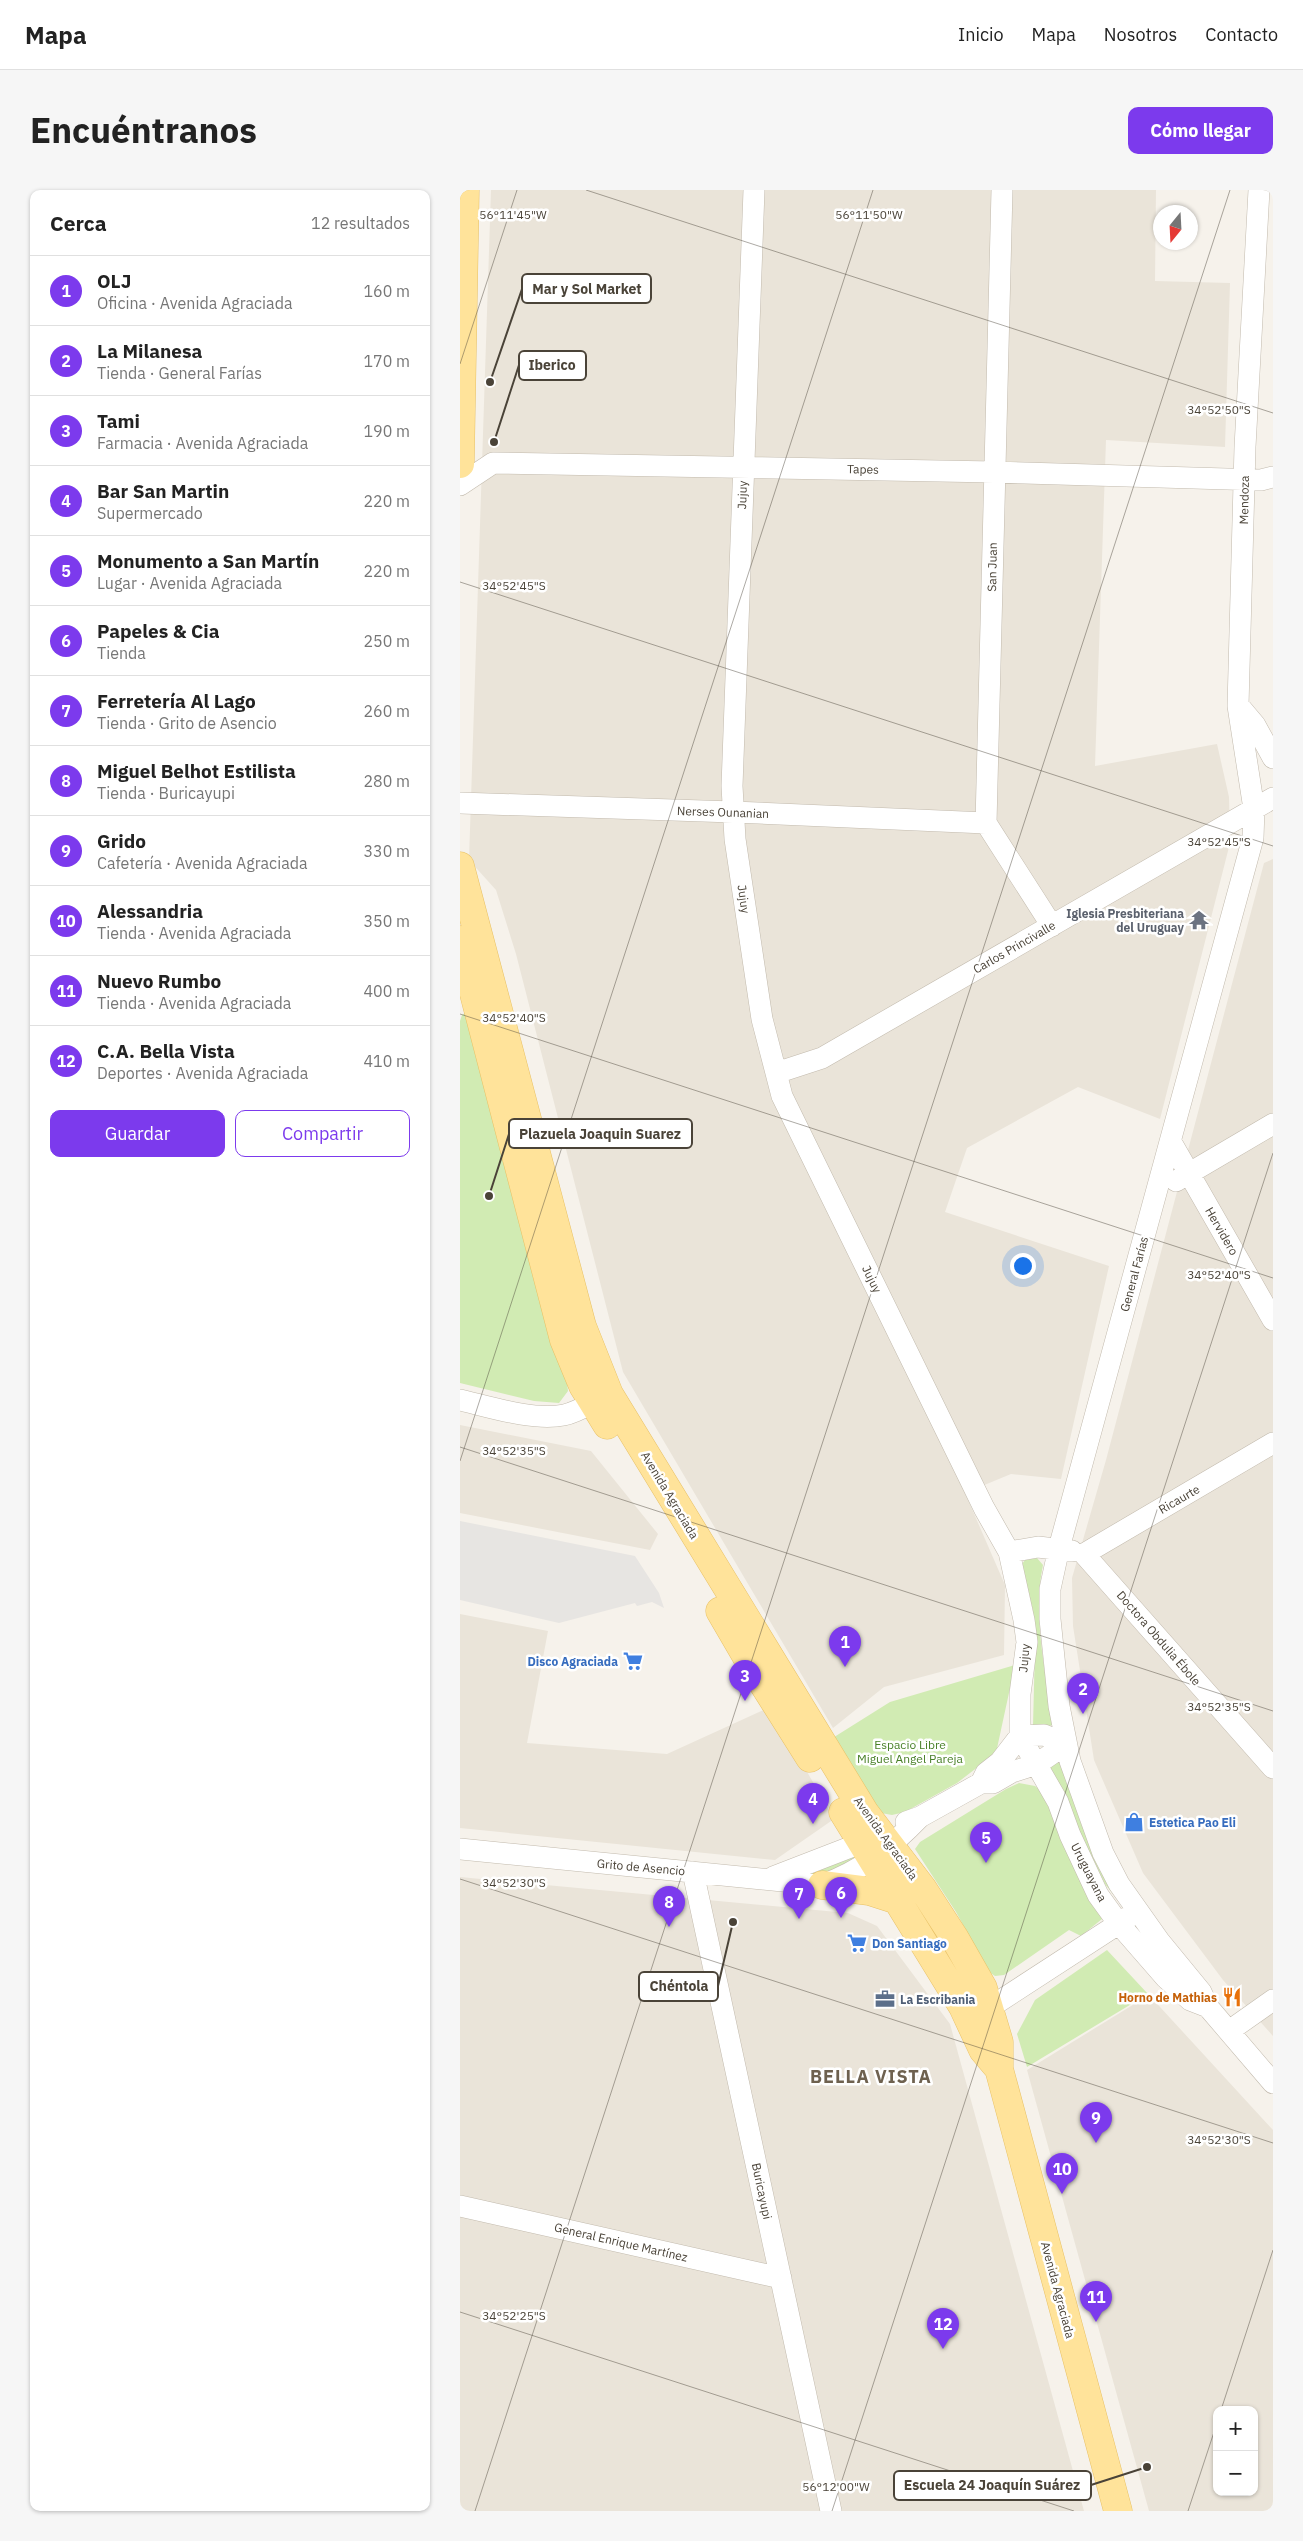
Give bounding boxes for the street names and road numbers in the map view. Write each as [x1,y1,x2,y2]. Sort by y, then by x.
street label: Tapes [847,461,879,477]
street label: Mendoza [1236,475,1252,525]
street label: Jujuy [734,480,750,510]
street label: San Juan [984,542,1000,592]
street label: Nerses Ounanian [677,803,769,821]
street label: Jujuy [735,884,753,914]
street label: Carlos Princivalle [970,917,1058,977]
street label: Hervidero [1202,1204,1242,1258]
street label: General Farías [1117,1234,1151,1313]
street label: Jujuy [859,1263,885,1295]
street label: Avenida Agraciada [638,1449,702,1542]
street label: Ricaurte [1156,1481,1203,1517]
street label: Doctora Obdulia Ébole [1114,1588,1204,1689]
street label: Jujuy [1015,1643,1033,1673]
street label: Avenida Agraciada [851,1793,922,1883]
street label: Uruguayana [1068,1840,1111,1905]
street label: Grito de Asencio [596,1856,686,1878]
street label: Buricayupi [749,2161,775,2221]
street label: General Enrique Martínez [553,2219,690,2265]
street label: Avenida Agraciada [1038,2240,1078,2341]

